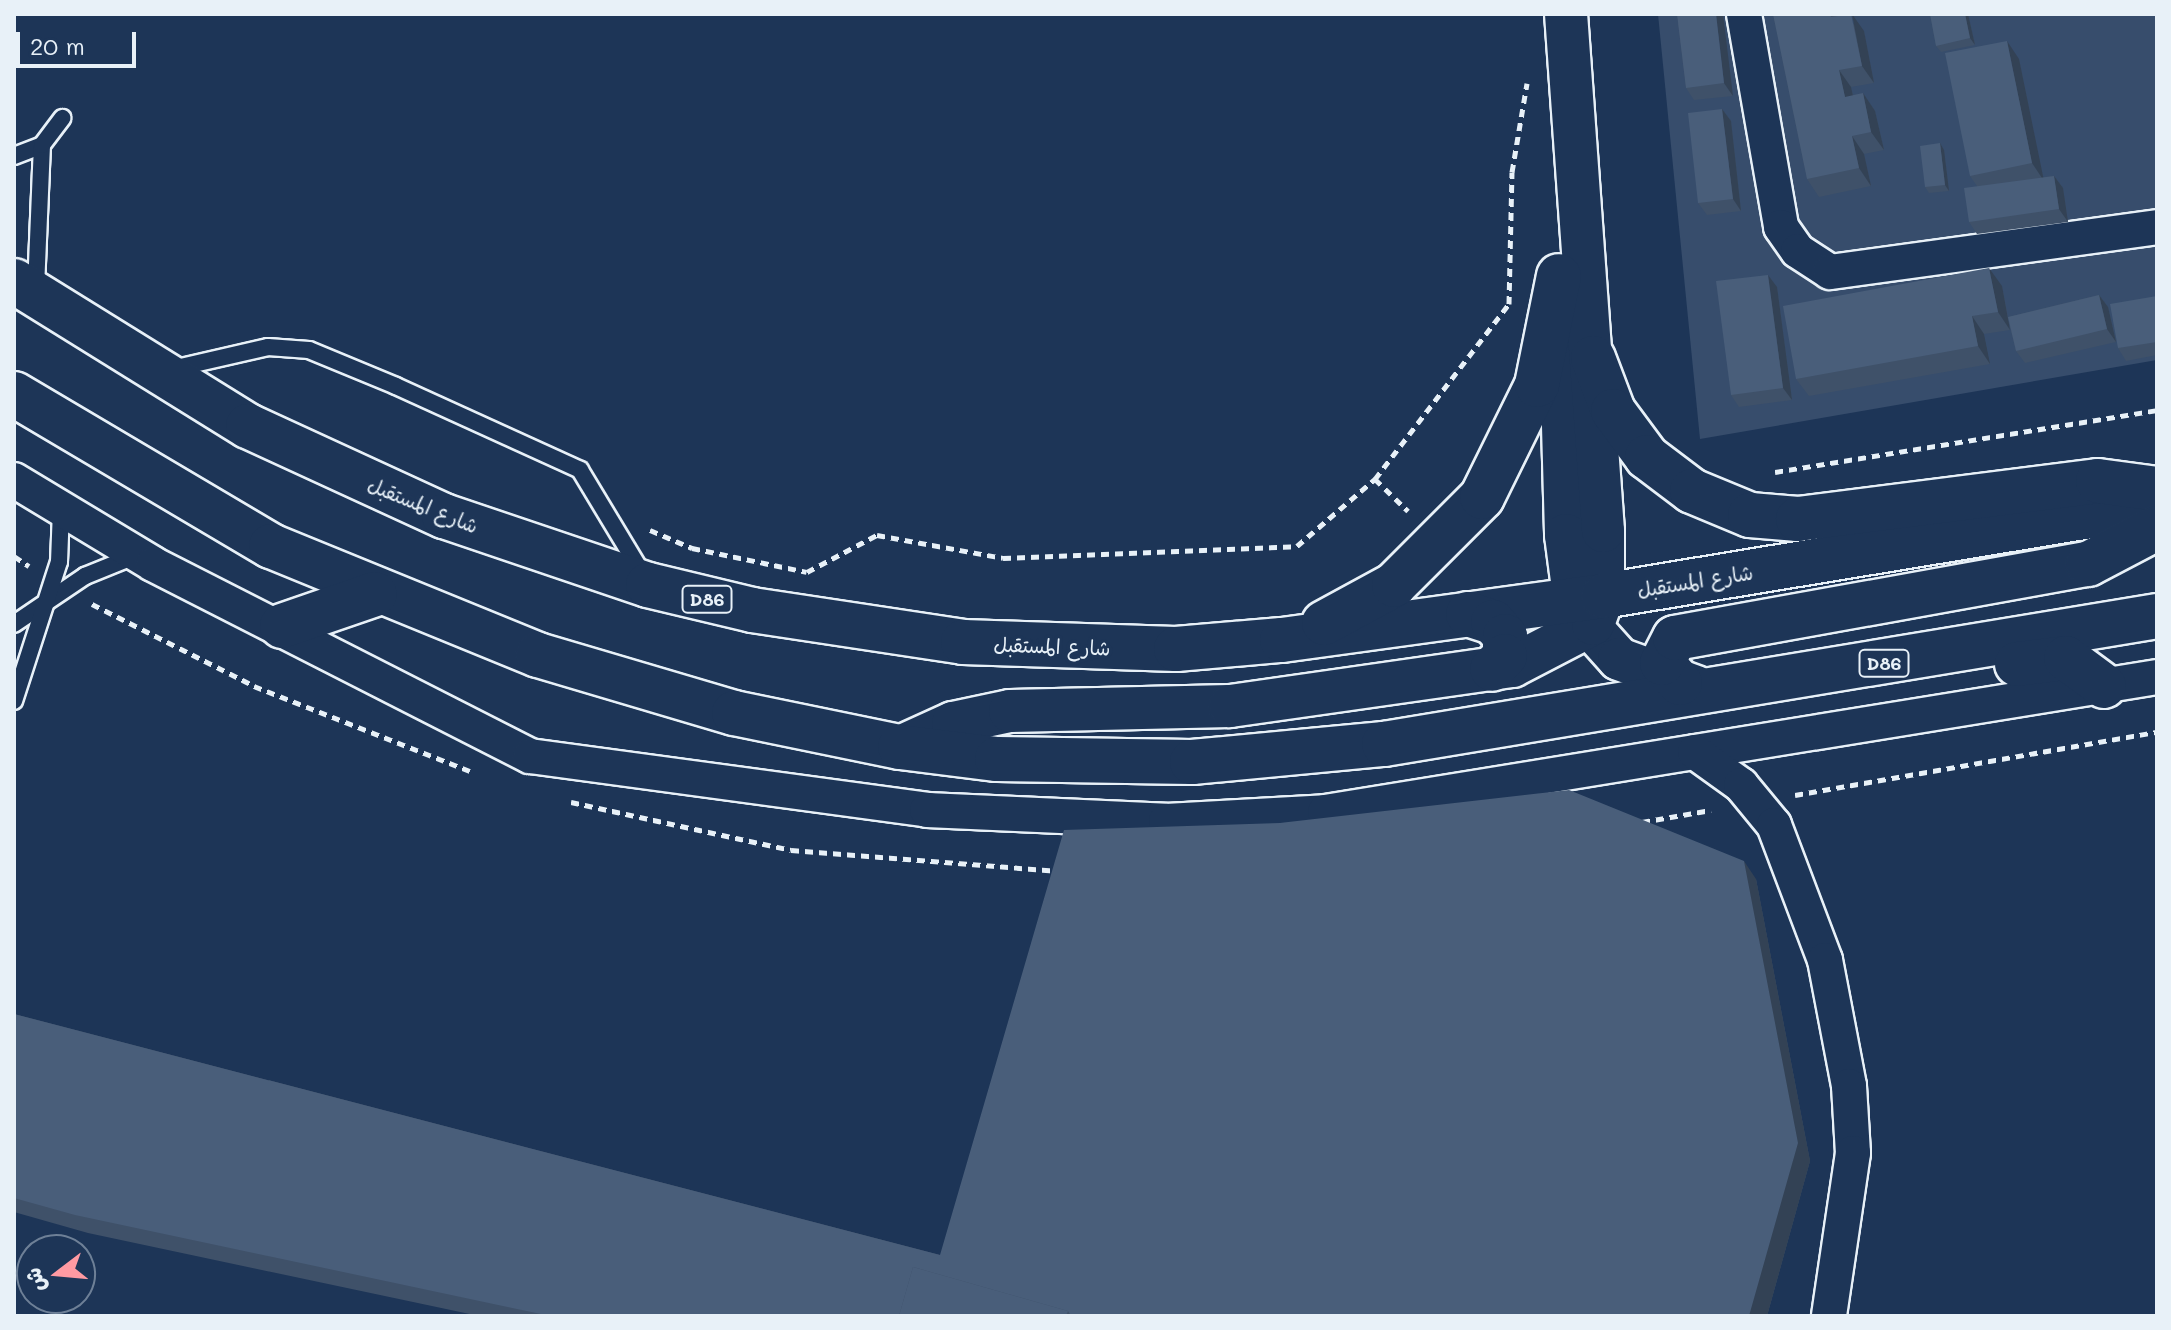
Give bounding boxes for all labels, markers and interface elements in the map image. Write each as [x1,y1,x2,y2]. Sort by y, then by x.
scale bar [20,16,140,66]
text: 20 m [30,30,85,61]
street label: شارع المستقبل [364,472,482,538]
street label: شارع المستقبل [1635,560,1755,602]
road number: D86 [681,585,733,613]
street label: شارع المستقبل [993,632,1111,660]
road number: D86 [1858,649,1910,677]
north arrow [16,1234,96,1314]
text: ش [17,1265,52,1296]

